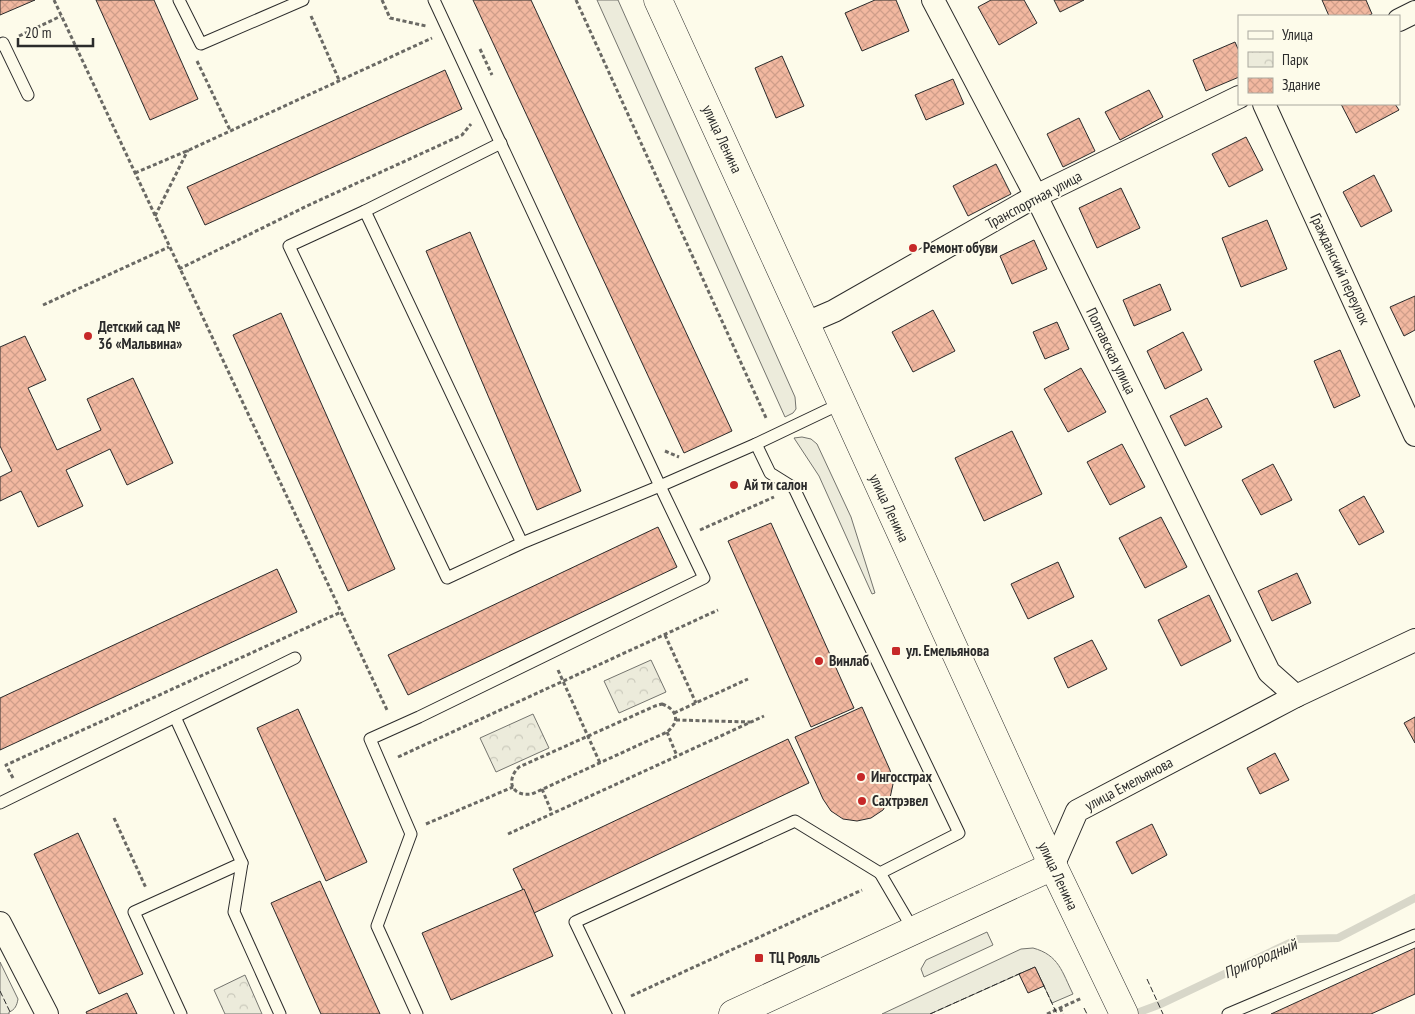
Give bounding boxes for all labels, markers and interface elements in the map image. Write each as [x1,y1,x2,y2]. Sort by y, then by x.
scale bar [18,15,92,47]
legend [1238,15,1400,105]
text: 20 m [25,23,51,42]
text: Улица [1282,25,1313,44]
text: Парк [1282,50,1308,69]
text: Здание [1282,75,1320,94]
street label: улица Ленина [698,102,747,176]
street label: Транспортная улица [983,166,1085,233]
street label: Гражданский переулок [1306,210,1375,328]
place label: Ремонт обуви [923,238,998,257]
marker: Ремонт обуви [907,242,919,254]
street label: Полтавская улица [1082,304,1141,397]
place label: Детский сад № 36 «Мальвина» [98,317,182,353]
marker: Детский сад № 36 «Мальвина» [82,330,94,342]
street label: улица Ленина [865,471,914,545]
place label: Ай ти салон [743,475,808,494]
marker: Ай ти салон [728,479,740,491]
place label: ул. Емельянова [905,641,989,660]
marker: ул. Емельянова [890,645,902,657]
place label: Винлаб [829,651,869,670]
marker: Винлаб [813,655,825,667]
street label: улица Емельянова [1082,752,1176,815]
place label: Ингосстрах [871,767,932,786]
marker: Ингосстрах [855,771,867,783]
place label: Сахтрэвел [872,791,928,810]
marker: Сахтрэвел [856,795,868,807]
street label: улица Ленина [1034,839,1083,913]
water label: Пригородный [1220,933,1301,982]
place label: ТЦ Рояль [769,948,820,967]
marker: ТЦ Рояль [753,952,765,964]

